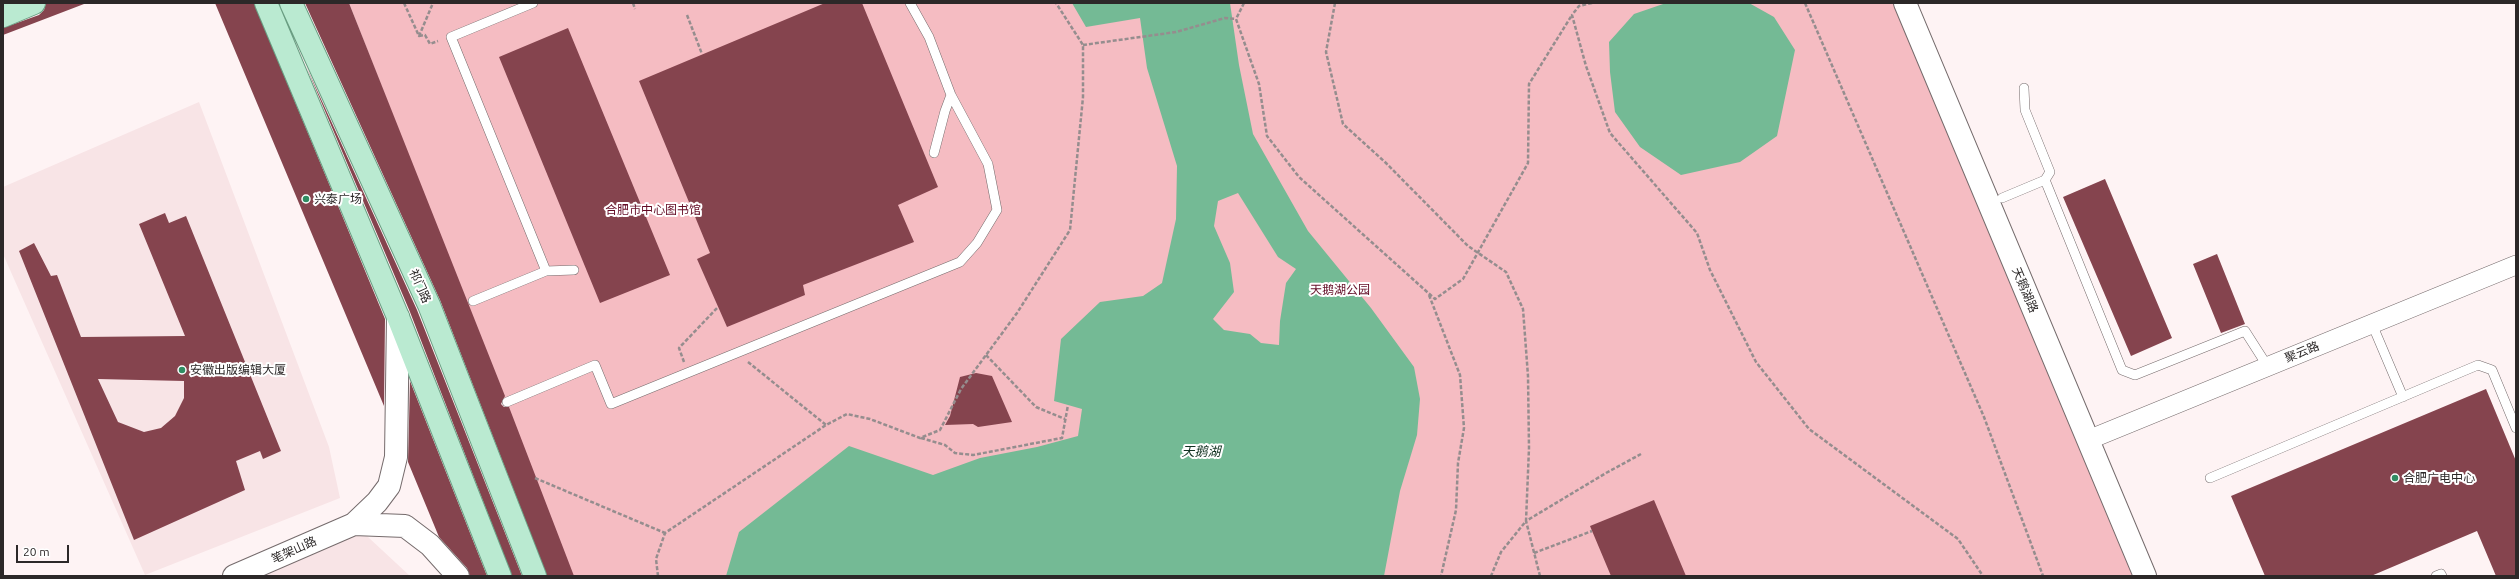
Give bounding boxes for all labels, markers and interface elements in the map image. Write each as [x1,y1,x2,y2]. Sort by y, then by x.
place label: 兴泰广场 [314,192,362,206]
marker: 兴泰广场 [301,194,311,204]
park label: 合肥市中心图书馆 [605,203,701,217]
street label: 天鹅湖路 [2009,265,2041,315]
street label: 祁门路 [406,267,434,305]
park label: 天鹅湖公园 [1310,283,1370,297]
street label: 聚云路 [2283,339,2321,365]
place label: 安徽出版编辑大厦 [190,363,286,377]
marker: 安徽出版编辑大厦 [177,365,187,375]
water label: 天鹅湖 [1182,444,1220,460]
place label: 合肥广电中心 [2403,471,2475,485]
marker: 合肥广电中心 [2390,473,2400,483]
street label: 笔架山路 [269,534,319,566]
scale bar [18,537,71,563]
text: 20 m [23,545,50,558]

